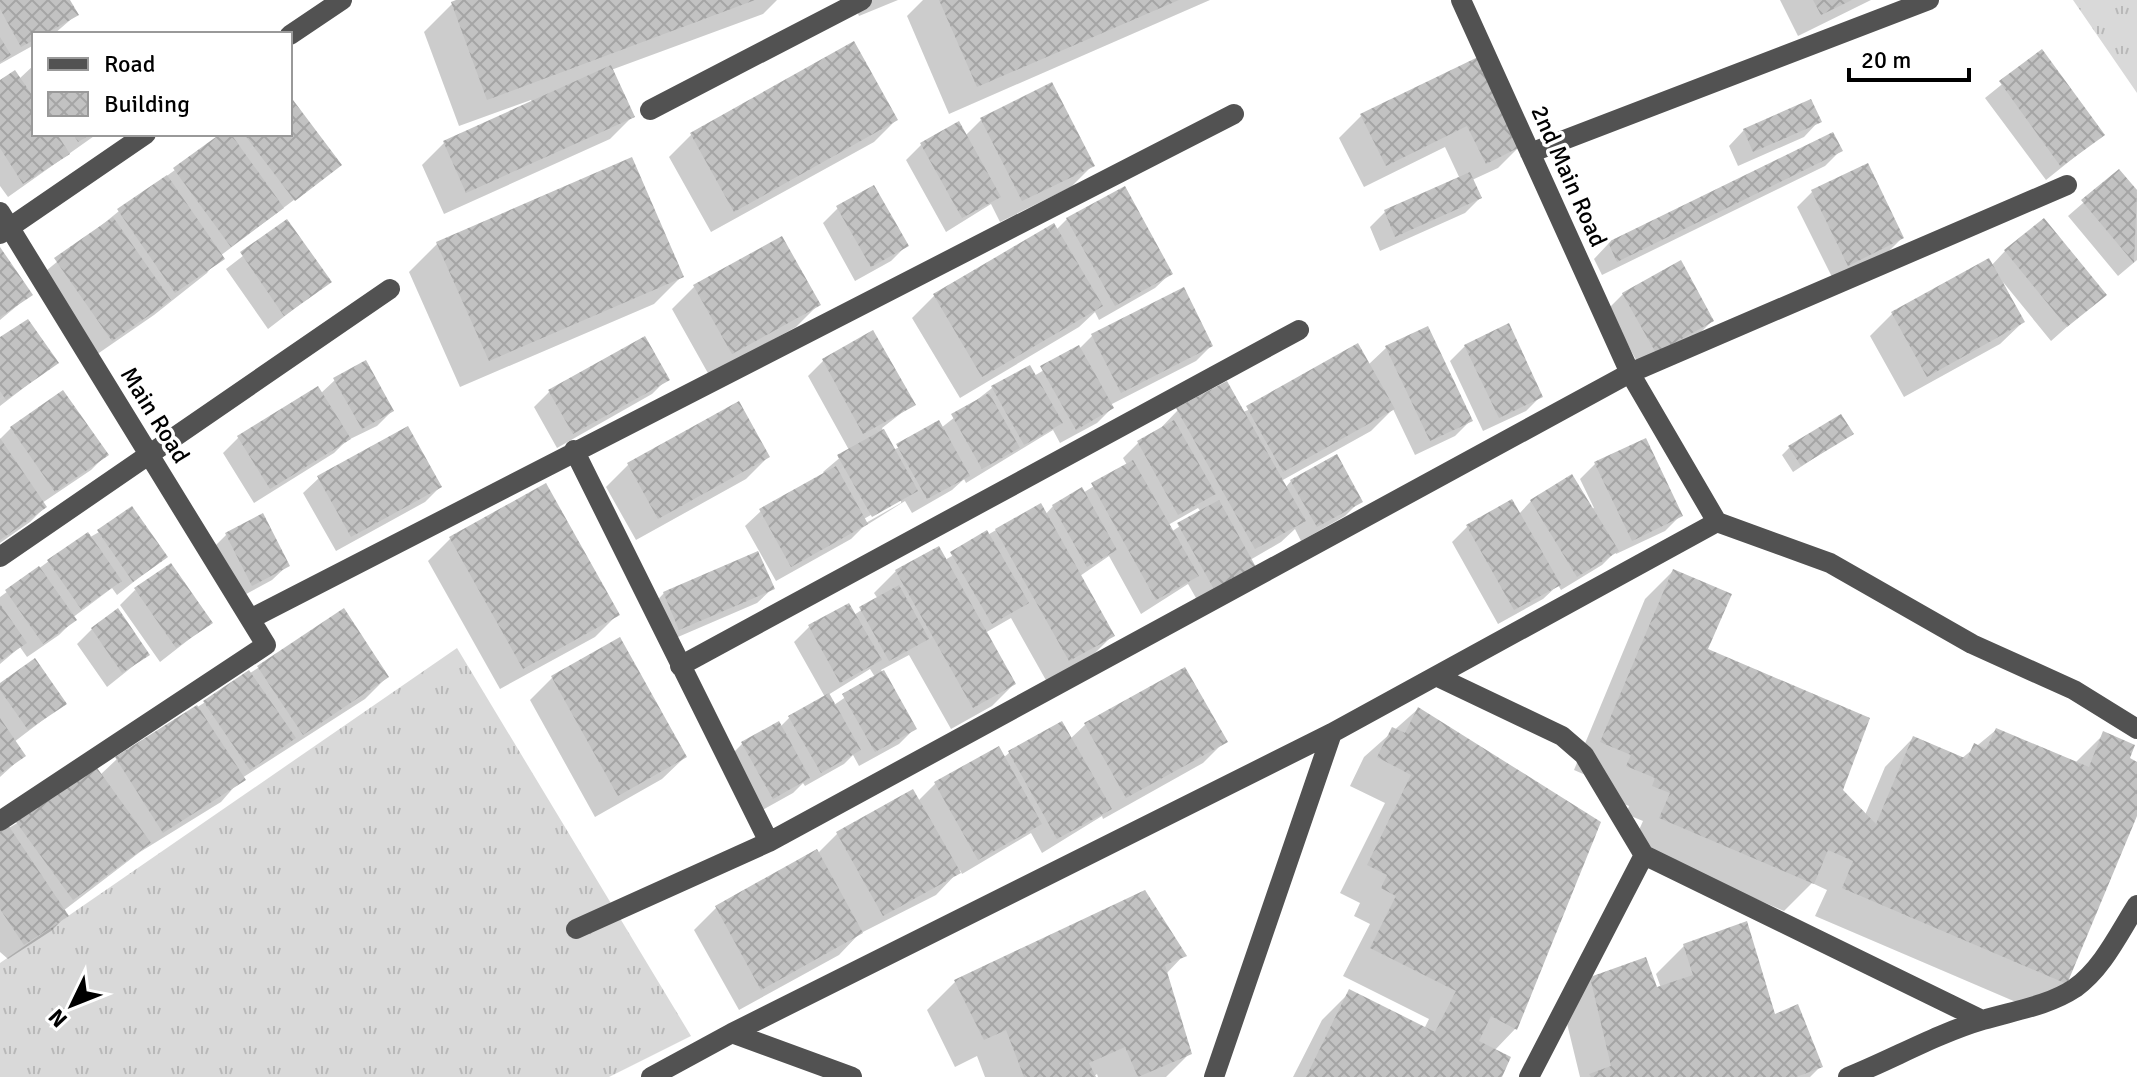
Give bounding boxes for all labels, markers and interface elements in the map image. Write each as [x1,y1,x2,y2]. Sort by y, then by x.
legend [32,32,292,136]
scale bar [1849,32,1969,82]
text: 20 m [1861,45,1911,75]
text: Road [104,49,155,79]
text: Building [104,89,190,119]
street label: 2nd Main Road [1524,101,1614,251]
street label: Main Road [114,361,196,469]
north arrow [32,965,112,1045]
text: N [43,1003,73,1033]

